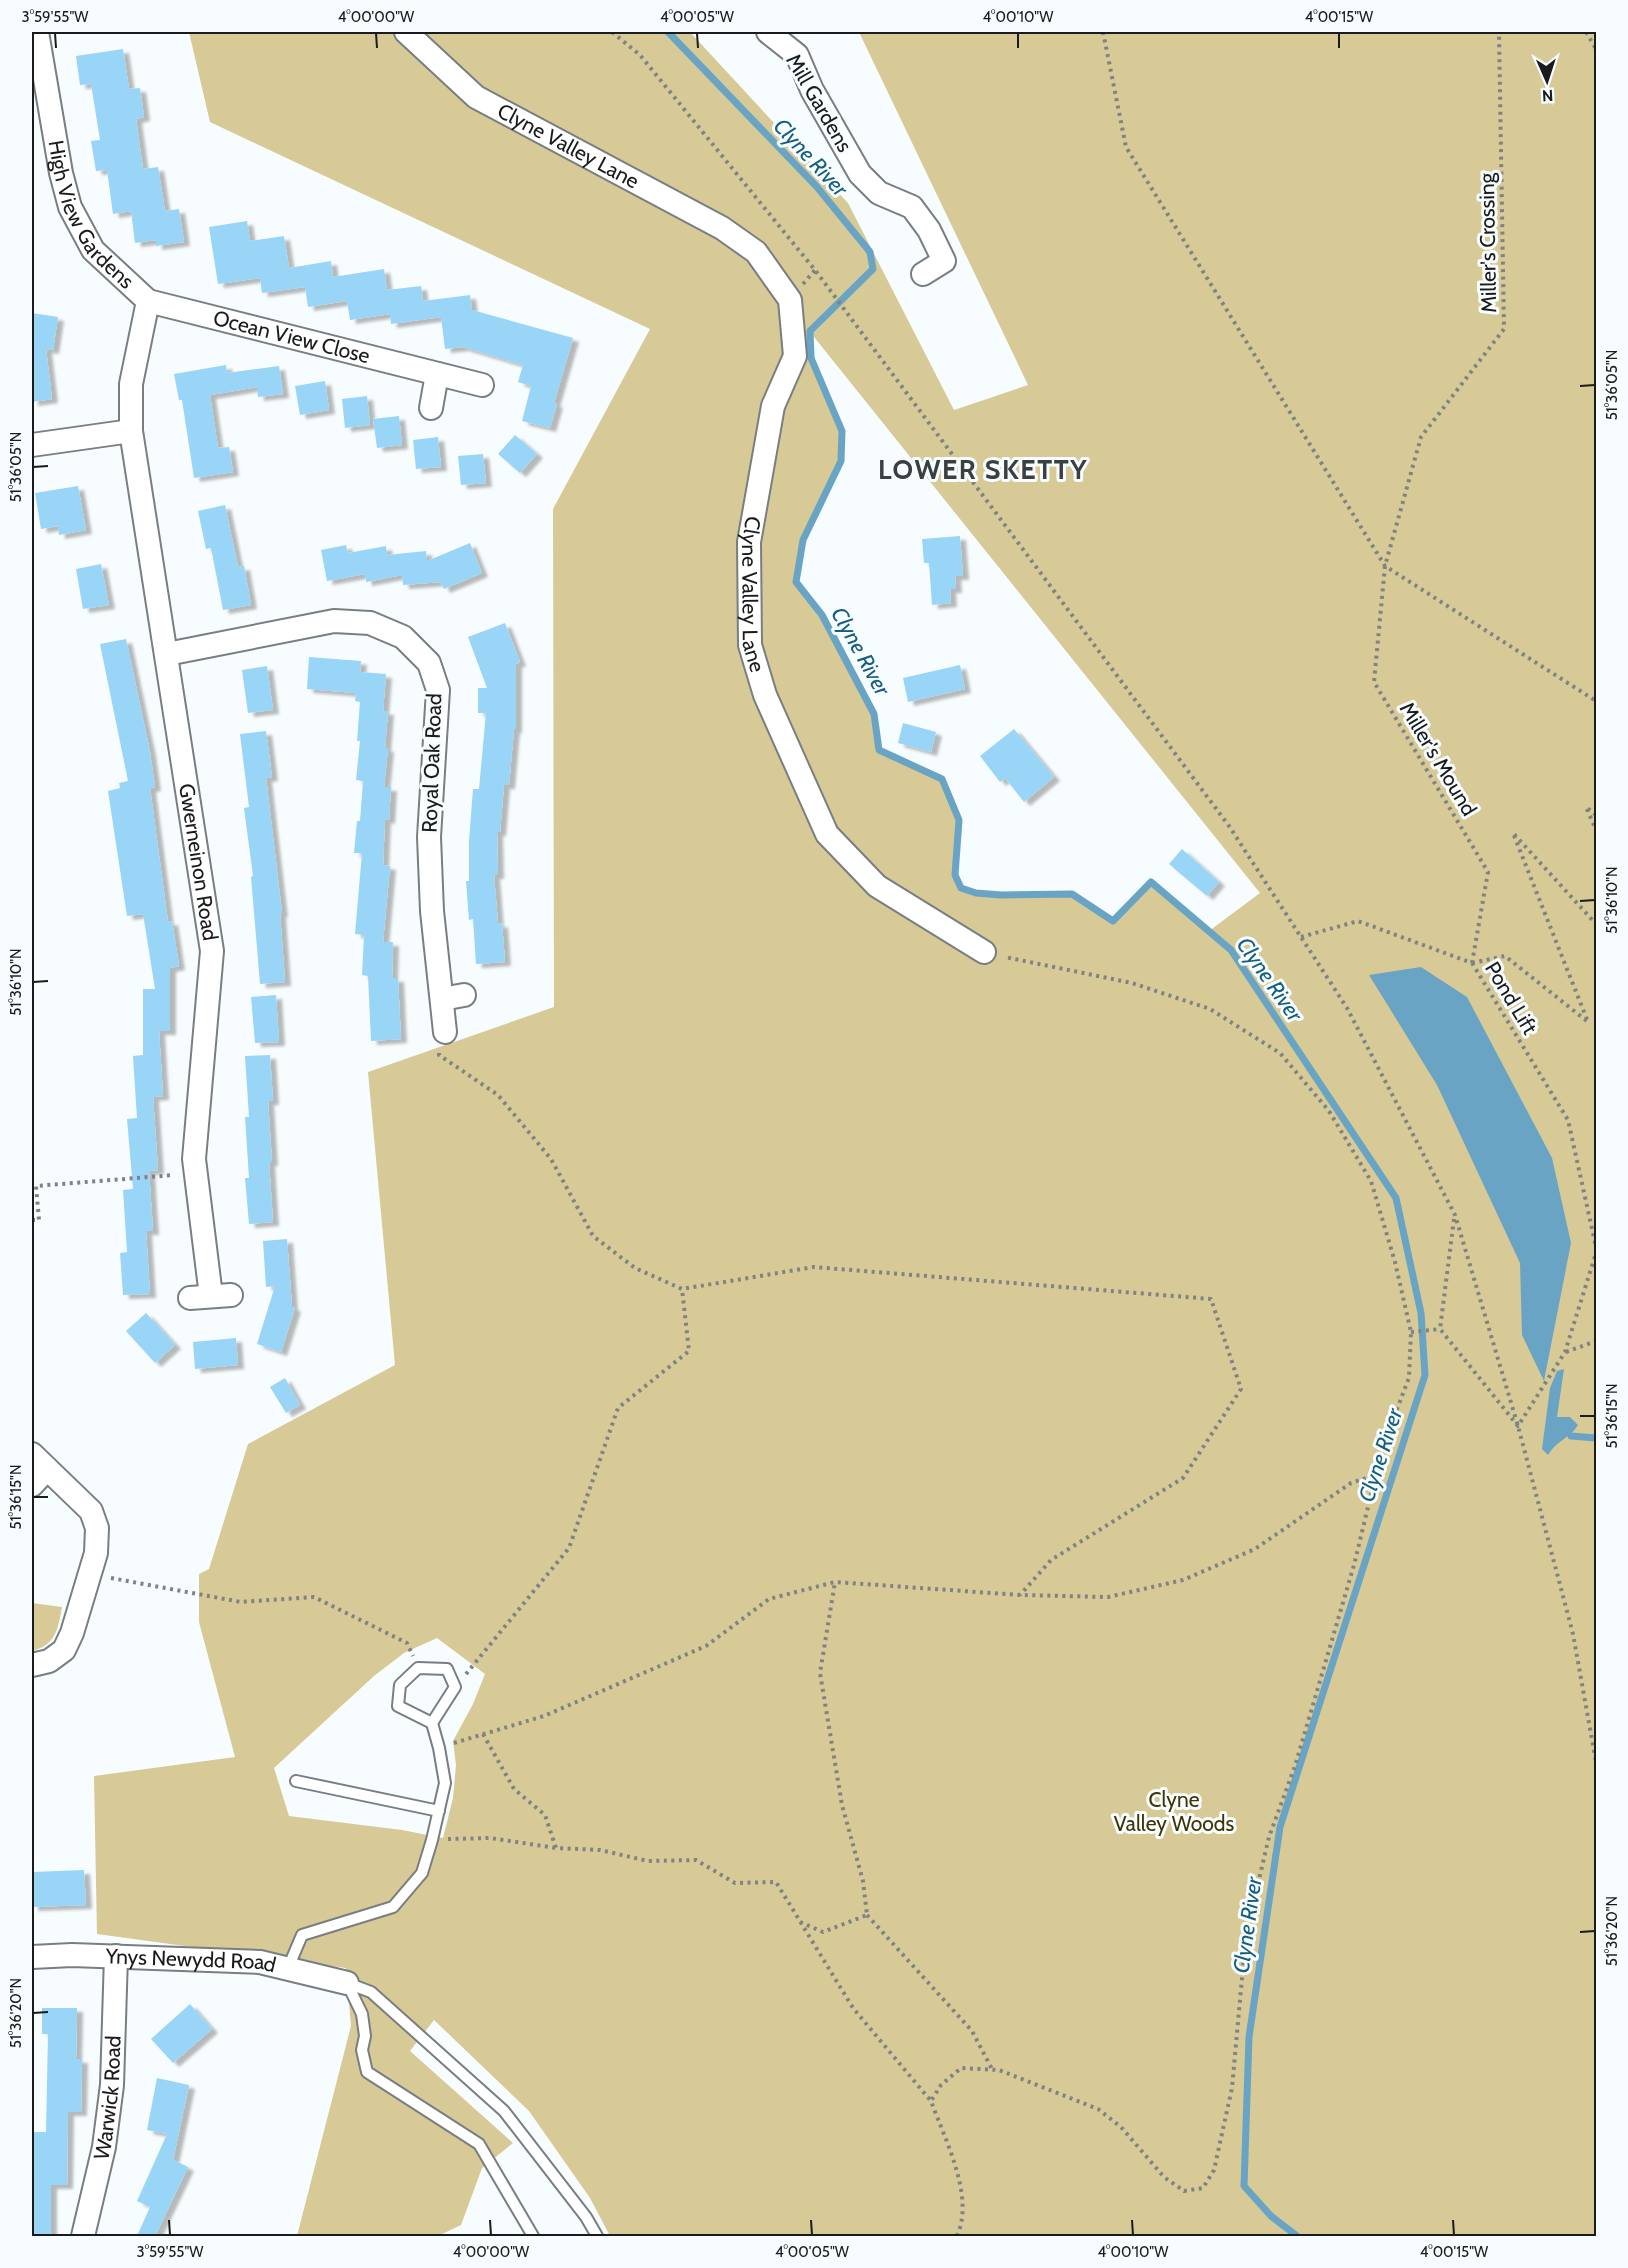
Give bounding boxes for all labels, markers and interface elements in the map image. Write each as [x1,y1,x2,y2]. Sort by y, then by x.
text: 3°59'55"W [22,8,89,26]
text: 4°00'00"W [338,8,415,26]
text: 4°00'05"W [660,8,735,26]
text: 4°00'10"W [983,8,1054,26]
text: 4°00'15"W [1305,8,1374,26]
street label: Mill Gardens [781,49,858,157]
north arrow [1517,51,1577,111]
text: N [1542,86,1554,105]
street label: Clyne Valley Lane [493,98,644,194]
water label: Clyne River [768,113,854,203]
street label: High View Gardens [44,138,140,294]
street label: Miller's Crossing [1474,172,1501,313]
street label: Ocean View Close [211,305,373,368]
text: 51°36'05"N [1603,350,1621,420]
text: 51°36'05"N [7,432,25,502]
district label: LOWER SKETTY [878,453,1088,486]
street label: Clyne Valley Lane [737,514,770,675]
water label: Clyne River [825,602,896,701]
street label: Royal Oak Road [417,693,446,833]
street label: Miller's Mound [1395,697,1482,820]
street label: Gwerneinon Road [174,782,223,942]
text: 51°36'10"N [1603,866,1621,934]
water label: Clyne River [1231,932,1309,1028]
text: 51°36'10"N [7,948,25,1016]
street label: Pond Lift [1480,957,1543,1039]
text: 51°36'15"N [1603,1384,1621,1448]
water label: Clyne River [1353,1404,1409,1505]
text: 51°36'15"N [7,1465,25,1529]
park label: Clyne Valley Woods [1114,1787,1234,1836]
water label: Clyne River [1227,1874,1268,1975]
text: 51°36'20"N [1603,1896,1621,1966]
street label: Ynys Newydd Road [104,1943,279,1977]
text: 51°36'20"N [7,1978,25,2048]
street label: Warwick Road [88,2035,126,2162]
text: 3°59'55"W [137,2243,204,2261]
text: 4°00'00"W [453,2243,530,2261]
text: 4°00'05"W [775,2243,850,2261]
text: 4°00'10"W [1098,2243,1169,2261]
text: 4°00'15"W [1420,2243,1489,2261]

